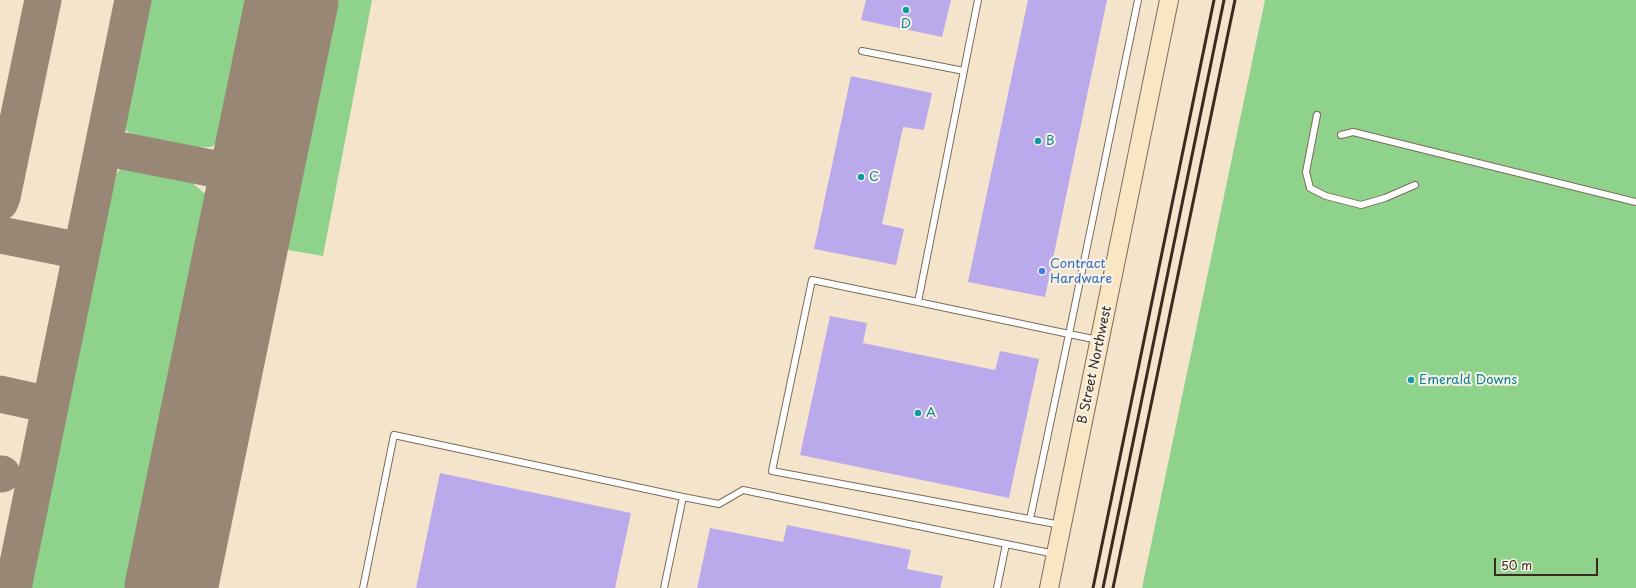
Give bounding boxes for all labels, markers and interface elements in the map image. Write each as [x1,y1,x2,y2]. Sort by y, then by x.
marker: D [901,5,911,15]
place label: D [901,16,911,32]
place label: B [1046,133,1055,149]
marker: B [1033,136,1043,146]
place label: C [869,169,879,185]
marker: C [856,172,866,182]
place label: Contract Hardware [1050,256,1112,287]
marker: Contract Hardware [1037,266,1047,276]
street label: B Street Northwest [1075,305,1115,425]
place label: Emerald Downs [1419,372,1517,388]
marker: Emerald Downs [1406,375,1416,385]
place label: A [926,405,936,421]
marker: A [913,408,923,418]
scale bar [1496,550,1600,576]
text: 50 m [1501,556,1532,574]

